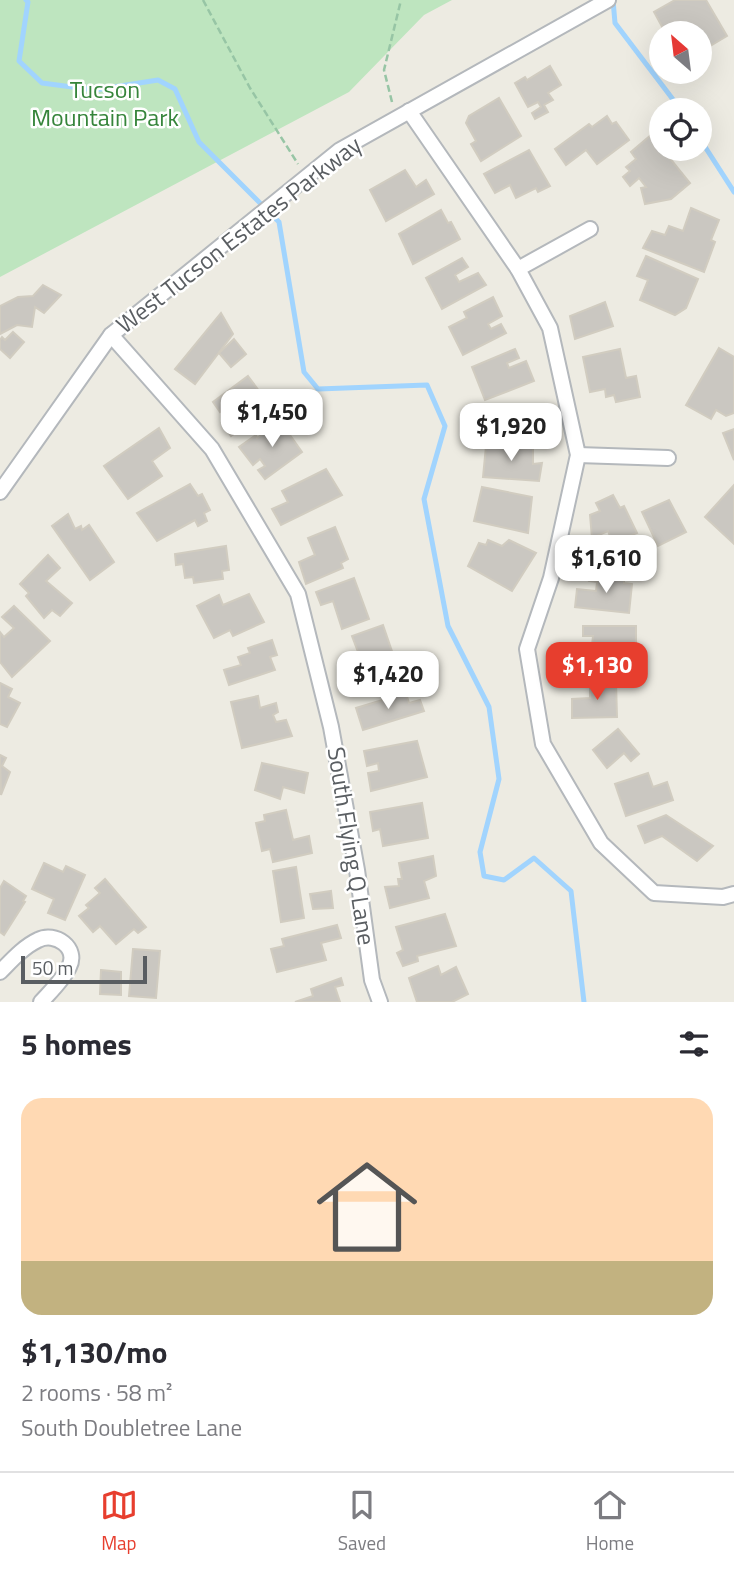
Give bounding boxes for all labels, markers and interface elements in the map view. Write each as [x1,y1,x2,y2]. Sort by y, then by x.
north arrow [649,21,712,84]
map controls [649,21,712,161]
park label: Tucson Mountain Park [31,71,180,135]
button: locate [649,98,712,161]
street label: West Tucson Estates Parkway [108,127,369,342]
pin: $1,450 [215,390,329,449]
text: $1,450 [237,394,307,429]
pin: $1,920 [454,404,568,463]
text: $1,920 [476,408,546,443]
pin: $1,610 [549,536,663,595]
text: $1,610 [571,540,641,575]
pin: $1,130 [540,642,654,702]
text: $1,130 [562,647,632,682]
pin: $1,420 [331,652,445,711]
text: $1,420 [353,656,423,691]
street label: South Flying Q Lane [319,744,385,948]
scale bar [21,953,147,985]
text: 50 m [32,953,73,982]
text: 5 homes [21,1021,132,1067]
icon: filters [675,1025,713,1063]
icon: home [304,1144,430,1270]
text: $1,130/mo [21,1329,167,1375]
text: 2 rooms · 58 m² [21,1375,172,1410]
text: South Doubletree Lane [21,1410,242,1445]
tab: Map [100,1486,138,1557]
tab: Saved [338,1486,386,1557]
tab: Home [586,1486,634,1557]

